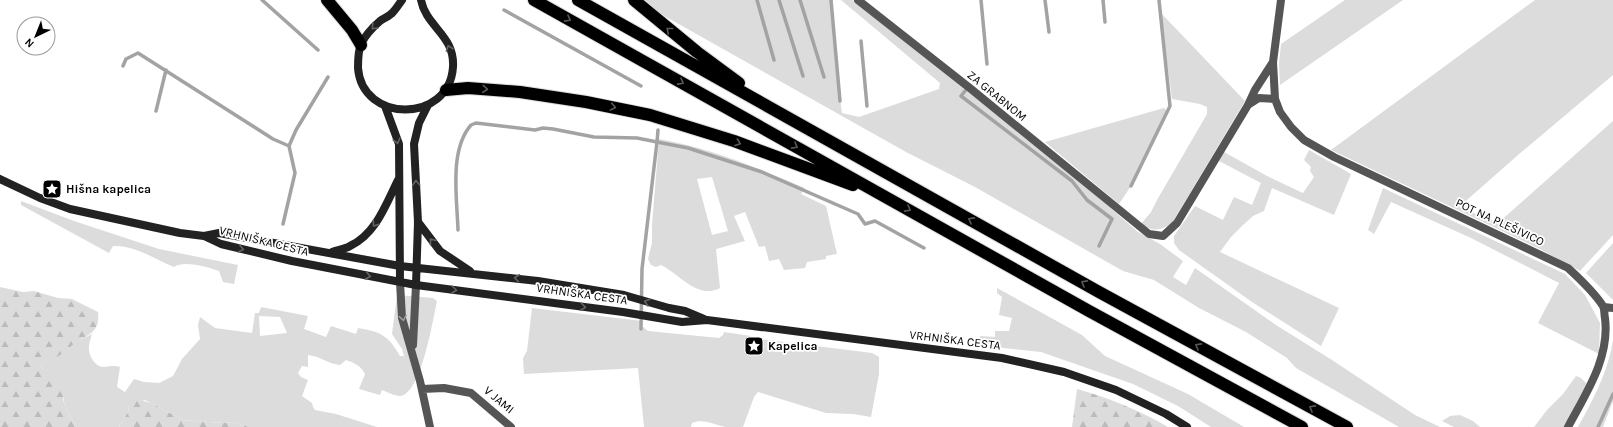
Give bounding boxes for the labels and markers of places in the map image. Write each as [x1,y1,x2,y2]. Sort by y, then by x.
place icon: Hišna kapelica [41,178,63,200]
place label: Hišna kapelica [66,182,151,196]
place icon: Kapelica [743,335,765,357]
place label: Kapelica [768,339,818,353]

